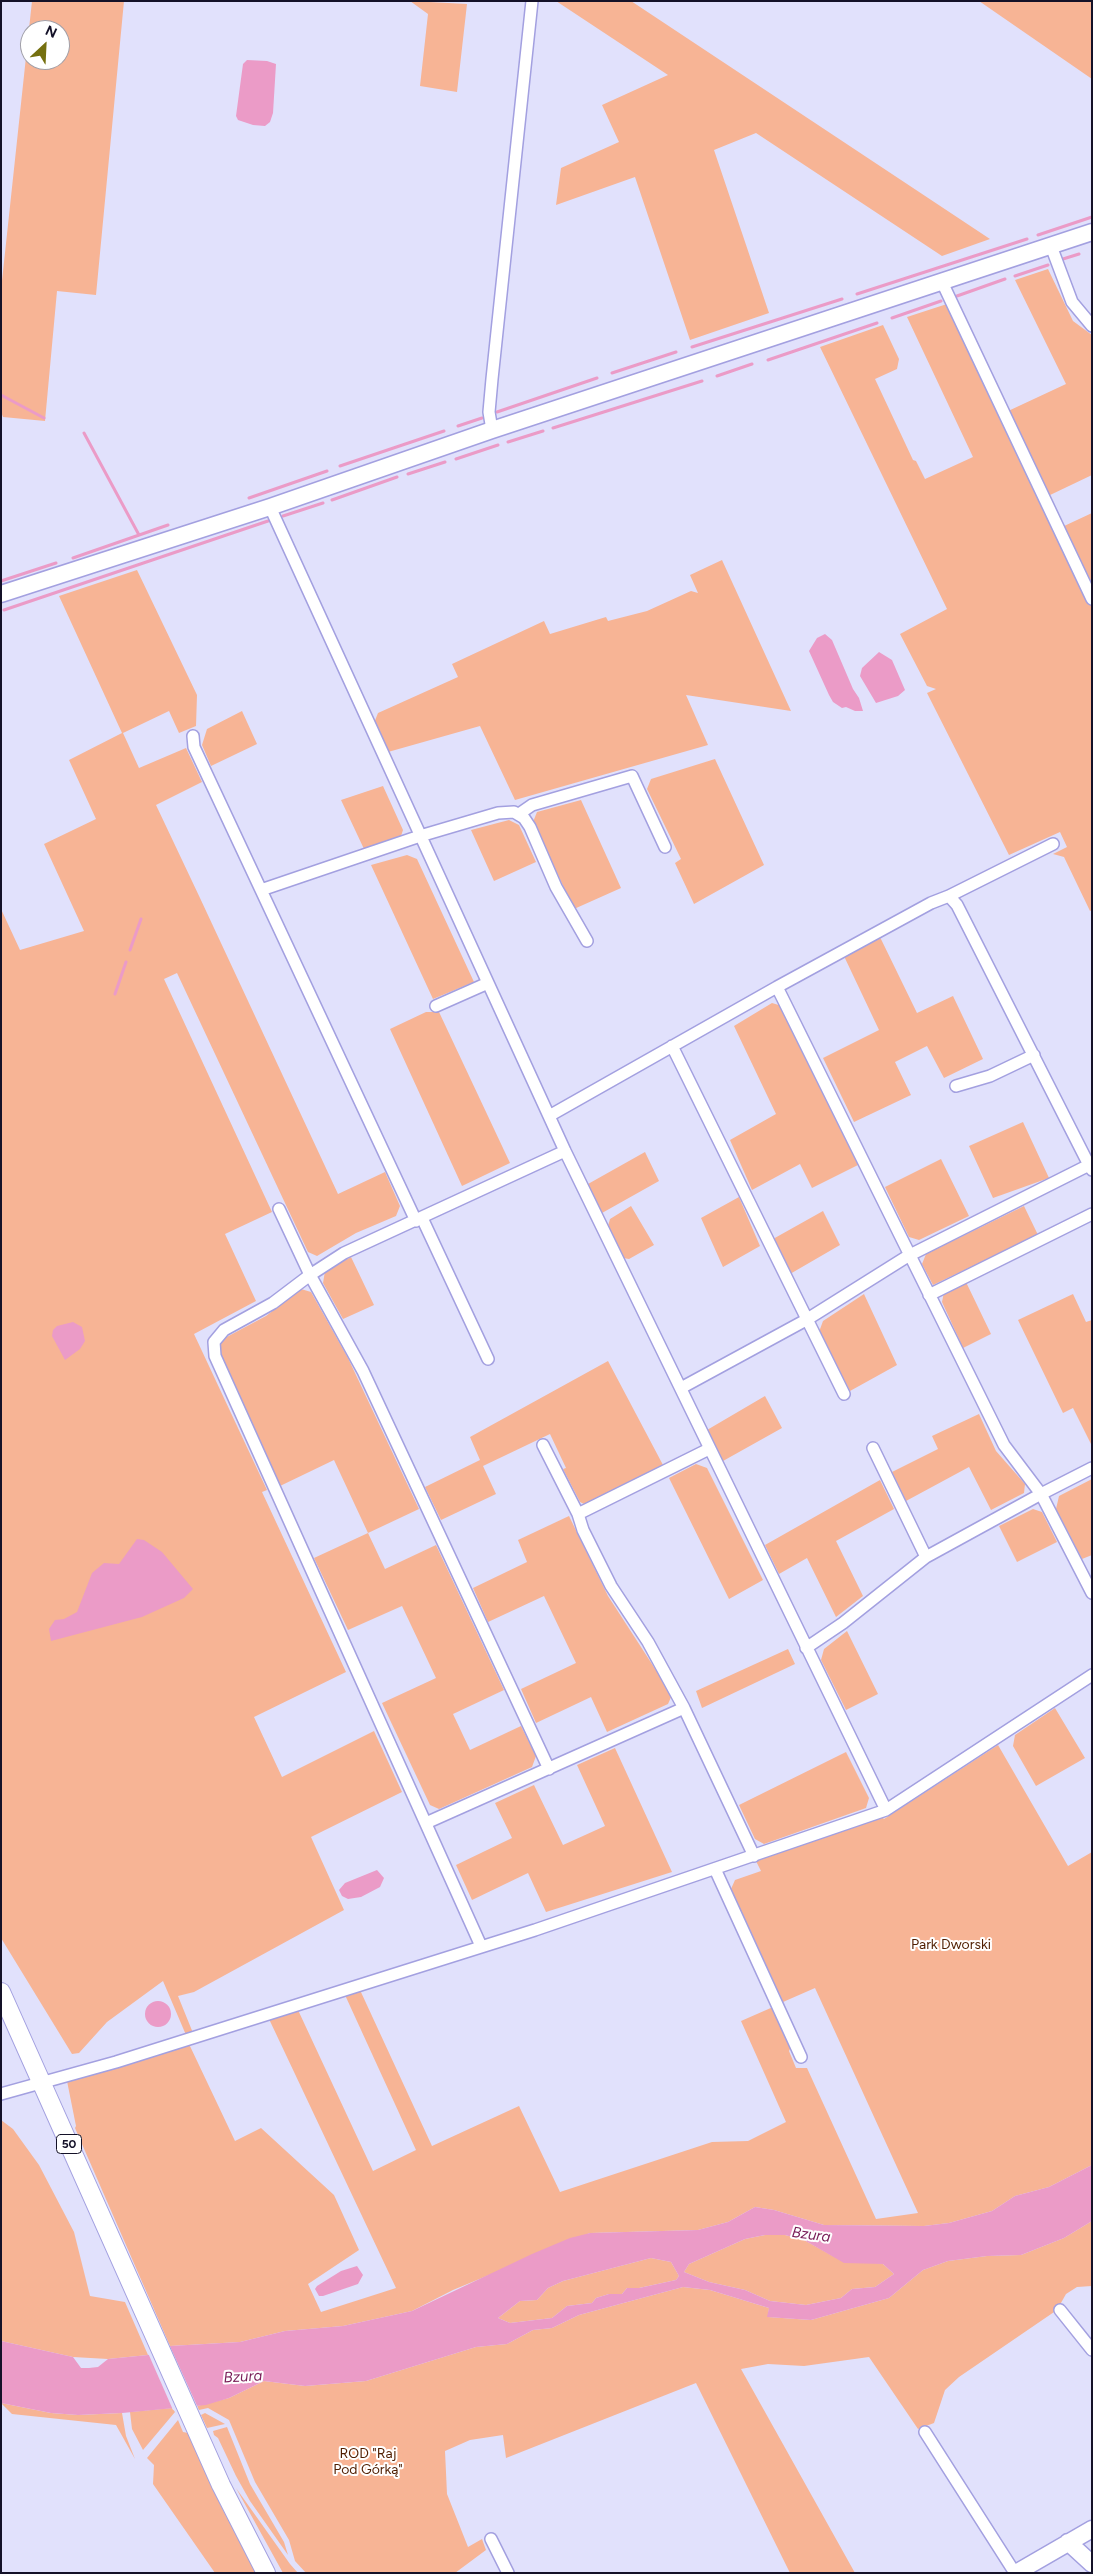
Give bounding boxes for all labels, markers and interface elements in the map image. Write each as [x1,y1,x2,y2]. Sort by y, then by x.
north arrow [20,20,70,70]
text: N [43,22,60,42]
park label: Park Dworski [911,1937,991,1953]
road number: 50 [56,2134,82,2154]
water label: Bzura [791,2223,831,2247]
water label: Bzura [223,2367,263,2387]
park label: ROD "Raj Pod Górką" [333,2446,403,2478]

